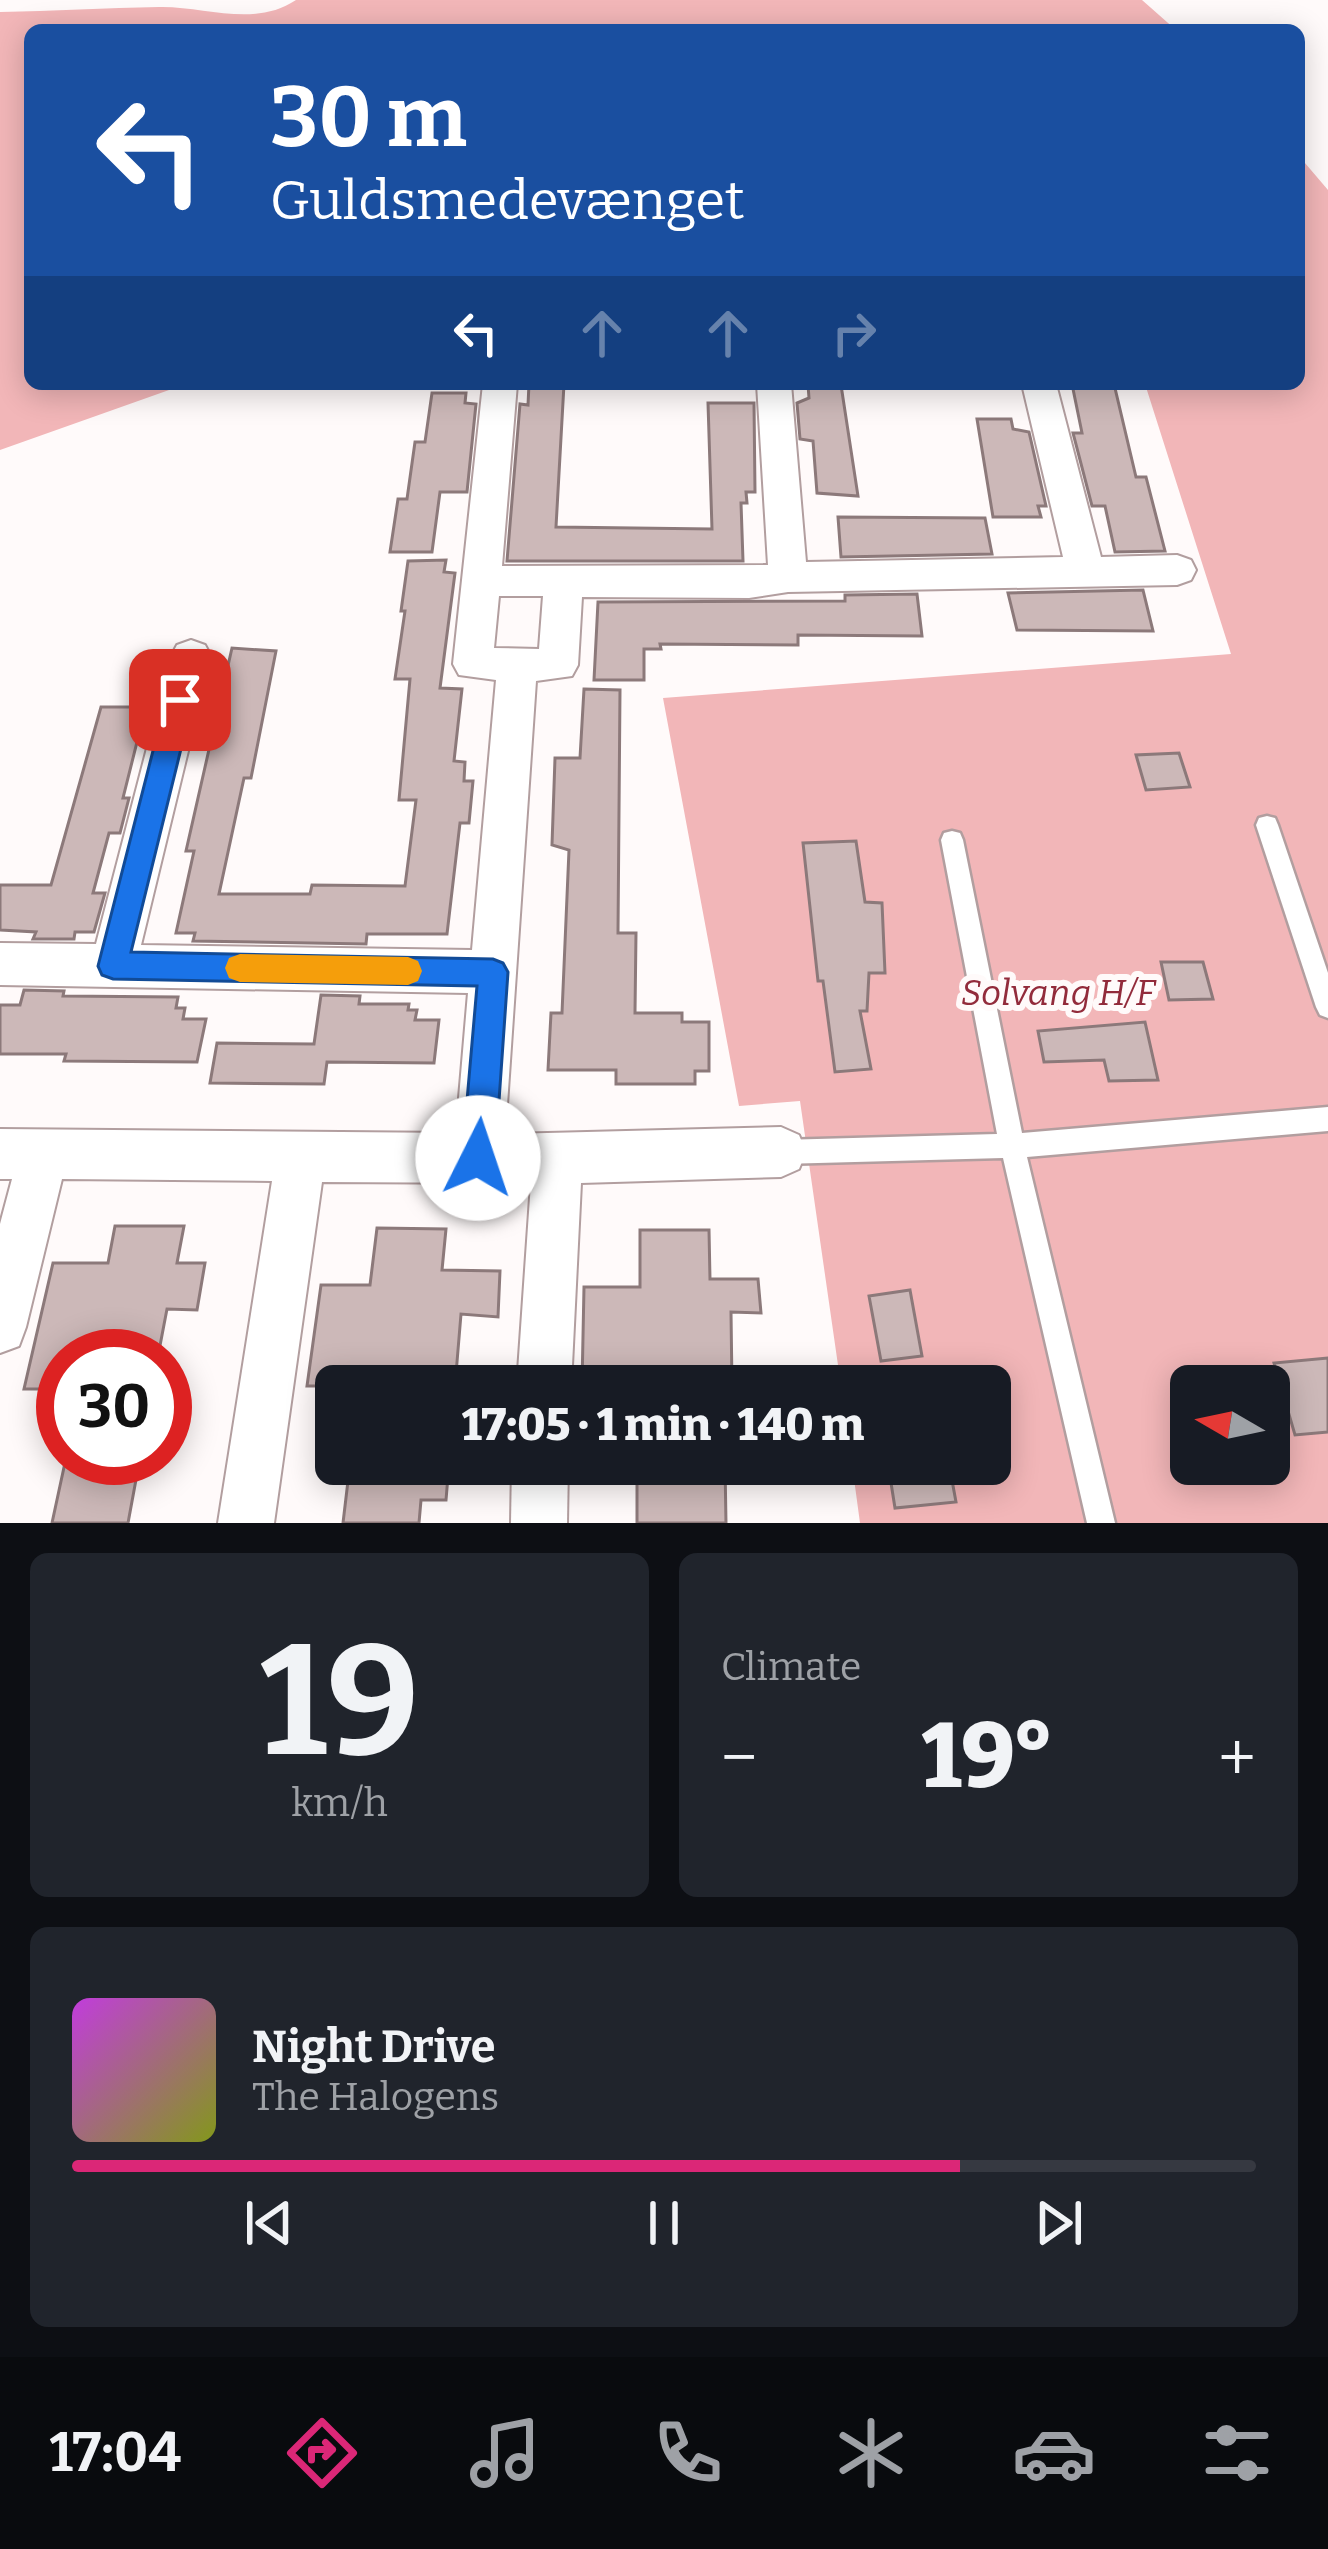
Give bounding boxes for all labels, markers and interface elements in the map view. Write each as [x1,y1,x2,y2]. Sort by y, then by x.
text: 30 m [270,67,467,168]
icon: left [72,72,228,228]
text: Guldsmedevænget [270,169,745,233]
icon: left [443,300,509,366]
icon: ahead [569,300,635,366]
icon: ahead [695,300,761,366]
icon: right [821,300,887,366]
pin [129,649,231,751]
icon: arrive [147,667,213,733]
park label: Solvang H/F [961,971,1158,1015]
position arrow [415,1095,541,1221]
speed limit sign: 30 [36,1329,192,1485]
north arrow [1170,1365,1290,1485]
map controls [1170,1365,1290,1485]
text: 17:05 · 1 min · 140 m [462,1398,864,1452]
text: 19 [260,1608,419,1795]
text: Climate [721,1644,861,1690]
text: 19° [922,1703,1054,1811]
text: − [721,1718,757,1797]
text: + [1218,1718,1256,1797]
text: km/h [291,1780,388,1826]
text: Night Drive [252,2020,495,2074]
text: The Halogens [252,2074,499,2120]
icon: previous [236,2190,302,2256]
icon: pause [631,2190,697,2256]
icon: next [1026,2190,1092,2256]
icon: directions [280,2411,364,2495]
icon: music [463,2411,547,2495]
icon: phone [646,2411,730,2495]
icon: climate [829,2411,913,2495]
icon: car [1012,2411,1096,2495]
icon: filters [1195,2411,1279,2495]
text: 17:04 [49,2421,181,2485]

